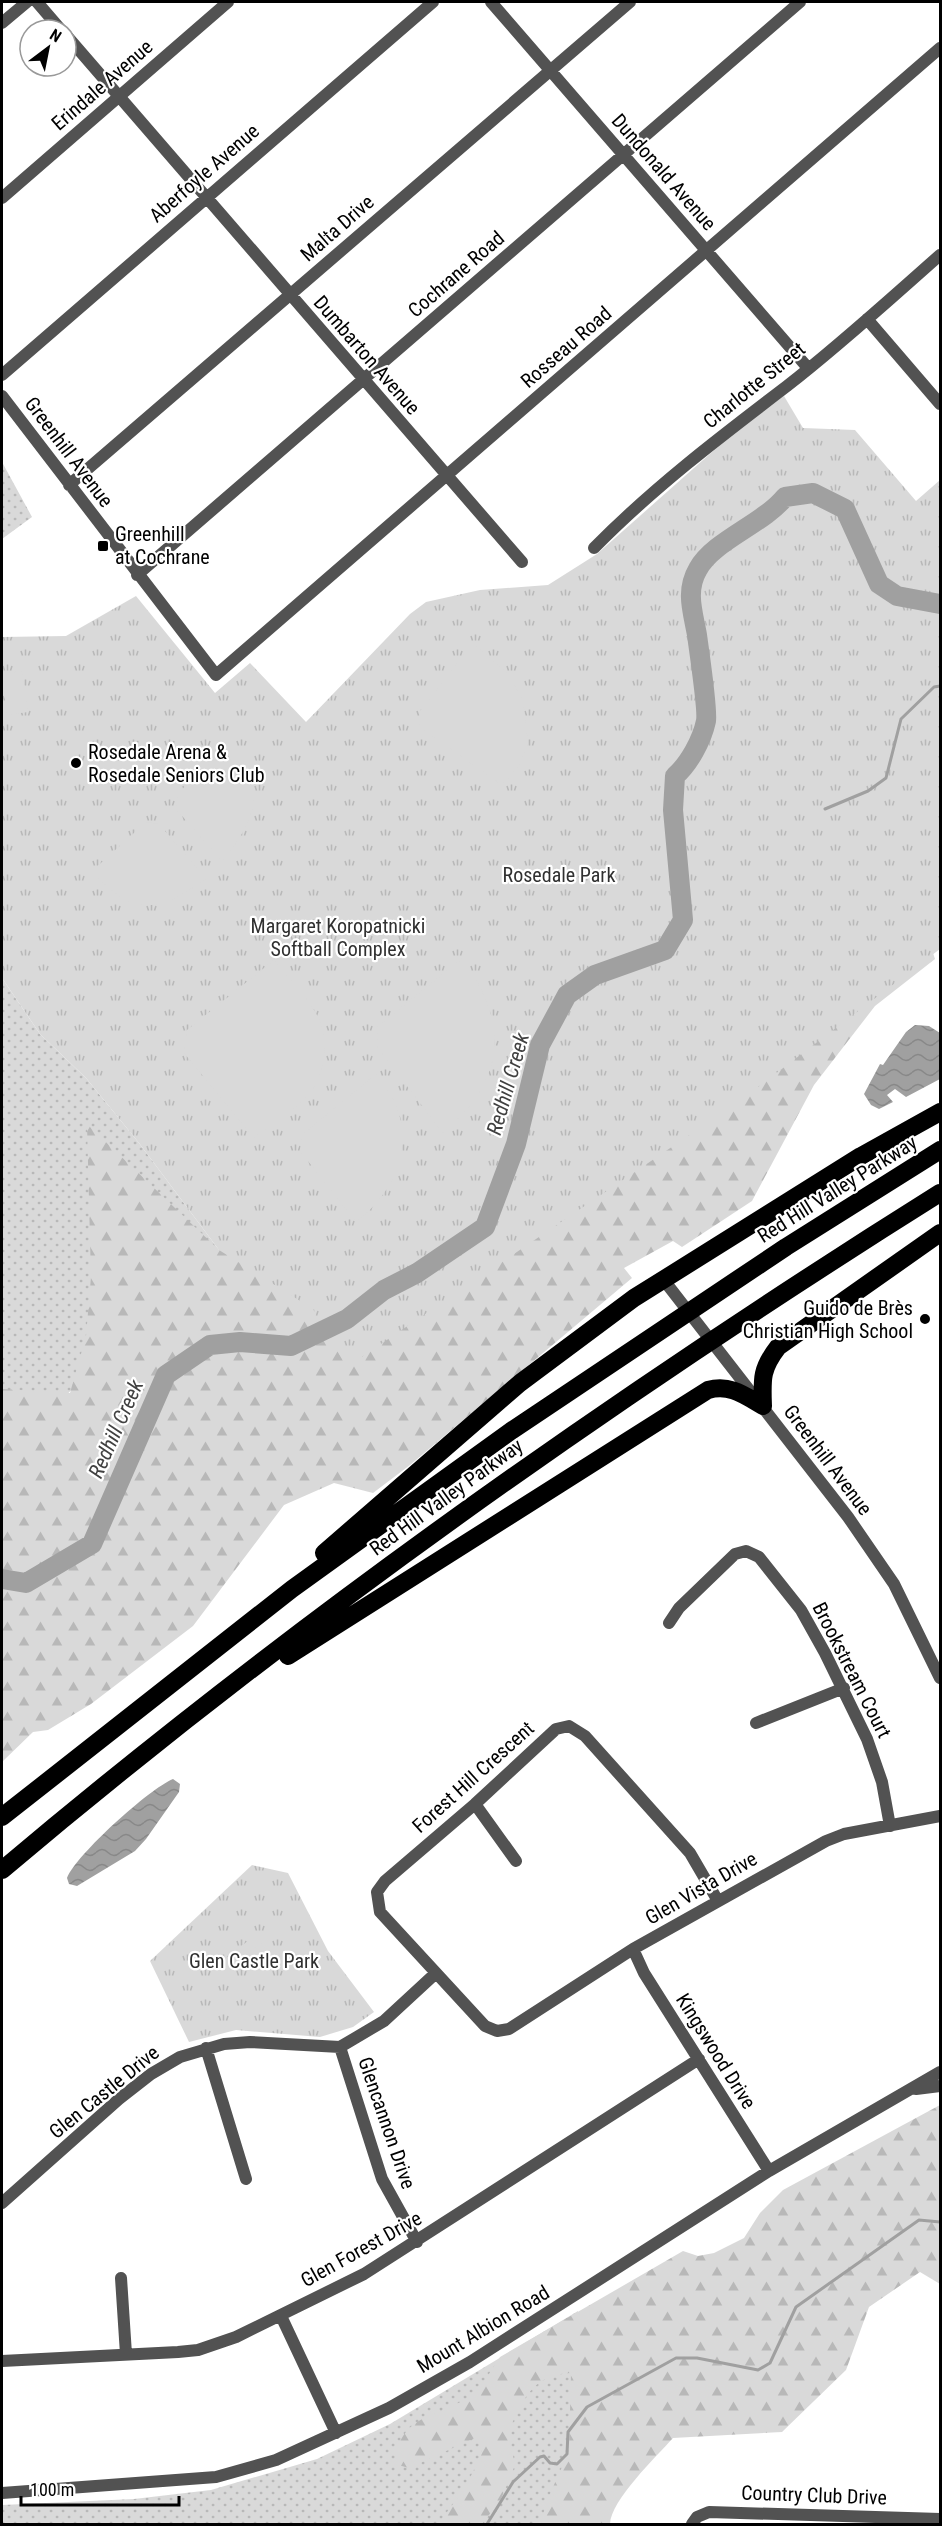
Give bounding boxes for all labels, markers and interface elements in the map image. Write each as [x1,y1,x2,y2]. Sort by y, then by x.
north arrow [18,18,78,78]
text: N [46,25,65,46]
street label: Erindale Avenue [47,35,157,135]
street label: Dundonald Avenue [607,109,721,235]
street label: Aberfoyle Avenue [144,119,264,227]
street label: Malta Drive [295,190,379,266]
street label: Cochrane Road [403,226,509,322]
street label: Dumbarton Avenue [309,291,425,419]
street label: Rosseau Road [516,301,616,393]
street label: Charlotte Street [698,337,810,433]
street label: Greenhill Avenue [20,392,118,512]
place label: Greenhill at Cochrane [115,522,210,569]
marker: Greenhill at Cochrane [96,539,110,553]
place label: Rosedale Arena & Rosedale Seniors Club [88,740,265,787]
marker: Rosedale Arena & Rosedale Seniors Club [69,756,83,770]
park label: Rosedale Park [503,863,615,887]
park label: Margaret Koropatnicki Softball Complex [251,914,425,961]
water label: Redhill Creek [482,1029,534,1138]
street label: Red Hill Valley Parkway [753,1130,921,1248]
place label: Guido de Brès Christian High School [743,1296,913,1343]
marker: Guido de Brès Christian High School [918,1312,932,1326]
water label: Redhill Creek [84,1375,149,1482]
street label: Greenhill Avenue [779,1400,877,1520]
street label: Red Hill Valley Parkway [365,1433,527,1561]
street label: Brookstream Court [807,1598,897,1742]
street label: Forest Hill Crescent [407,1716,539,1838]
street label: Glen Vista Drive [641,1846,761,1930]
park label: Glen Castle Park [189,1949,319,1973]
street label: Kingswood Drive [671,1989,761,2113]
street label: Glen Castle Drive [44,2040,164,2144]
street label: Glencannon Drive [353,2054,421,2192]
street label: Glen Forest Drive [296,2206,426,2292]
street label: Mount Albion Road [413,2280,553,2378]
scale bar [21,2469,178,2507]
text: 100 m [30,2479,74,2500]
street label: Country Club Drive [741,2480,887,2510]

